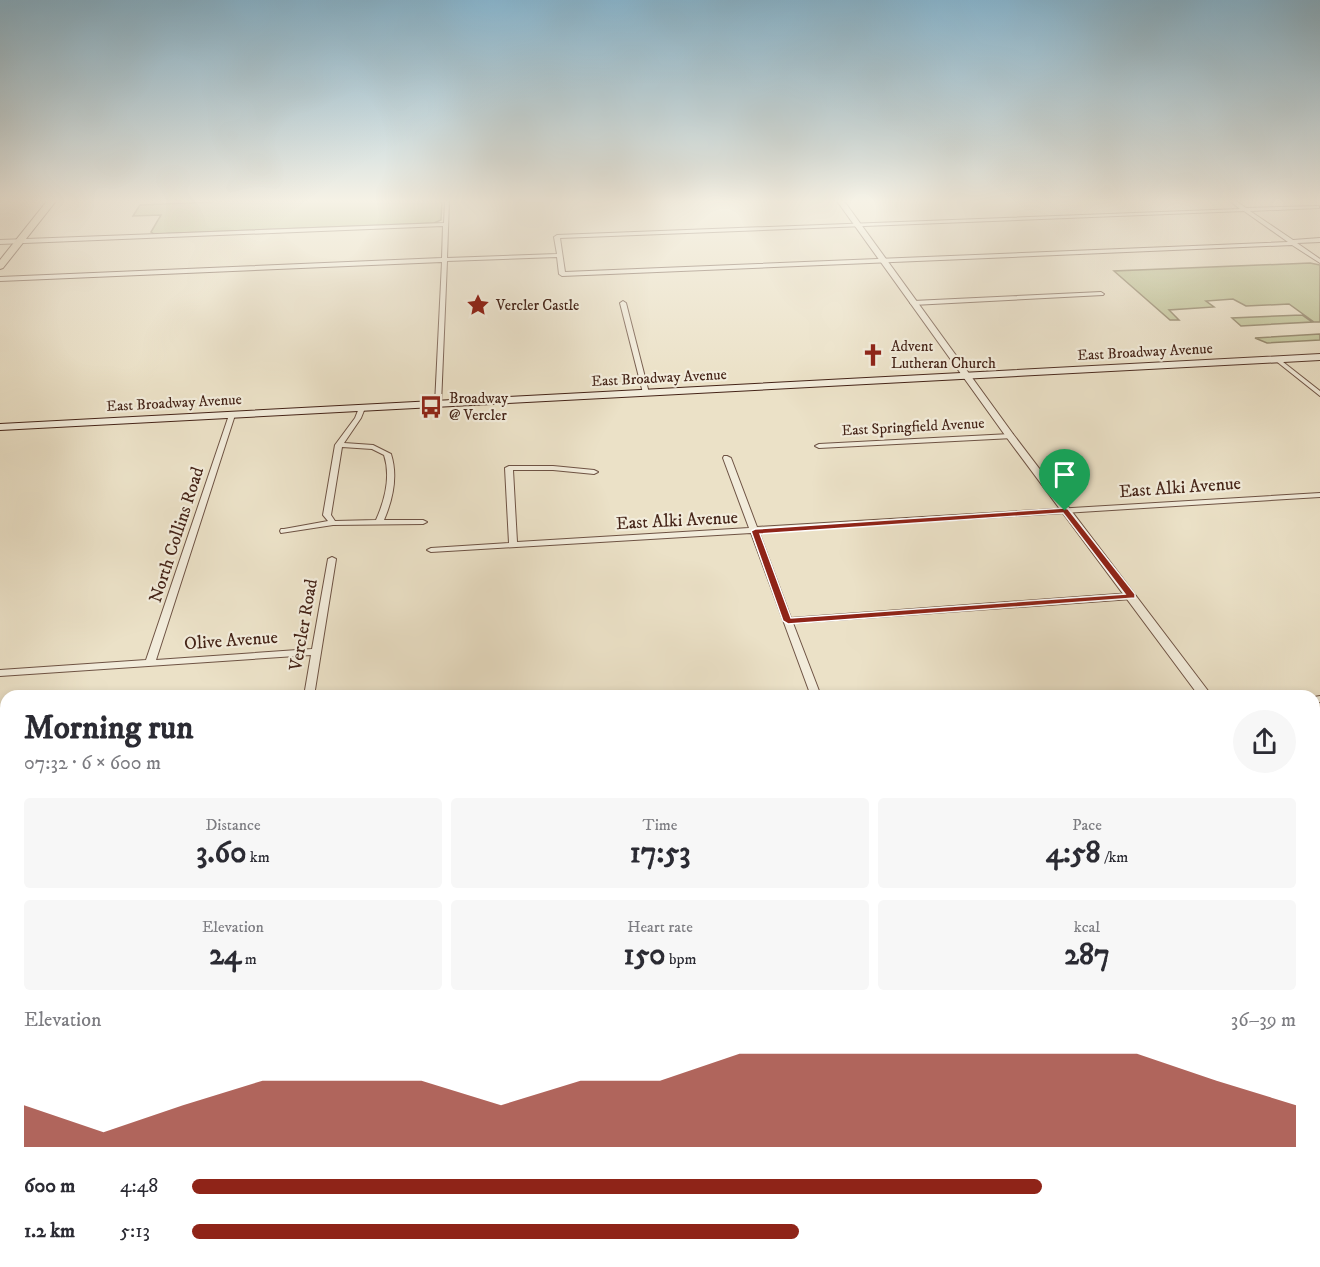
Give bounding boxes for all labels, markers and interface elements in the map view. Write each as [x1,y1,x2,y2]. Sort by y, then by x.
place icon: Vercler Castle [465,292,491,318]
place label: Vercler Castle [495,296,579,315]
place label: Advent Lutheran Church [891,337,996,373]
street label: East Broadway Avenue [1077,339,1213,365]
church icon: Advent Lutheran Church [860,342,886,368]
street label: East Broadway Avenue [591,365,727,391]
place label: Broadway @ Vercler [449,389,509,425]
street label: East Broadway Avenue [106,390,242,416]
bus stop icon: Broadway @ Vercler [418,394,444,420]
street label: East Springfield Avenue [841,414,985,440]
pin [1039,449,1090,511]
icon: arrive [1048,458,1081,491]
street label: North Collins Road [145,464,209,606]
street label: East Alki Avenue [1118,473,1242,503]
street label: East Alki Avenue [615,507,739,535]
street label: Vercler Road [285,577,323,674]
street label: Olive Avenue [183,627,279,655]
text: Morning run [24,708,193,749]
button: share [1233,710,1296,773]
text: 07:32 · 6 × 600 m [24,751,161,776]
text: Distance [205,815,261,835]
text: Time [643,815,677,835]
text: Pace [1072,815,1102,835]
text: 3.60 [196,835,246,872]
text: 17:53 [630,835,690,872]
text: 4:58 [1046,835,1101,872]
text: km [246,847,270,867]
text: /km [1101,847,1128,867]
text: Elevation [202,917,264,937]
text: Heart rate [627,917,693,937]
text: kcal [1074,917,1100,937]
text: 24 [209,937,241,974]
text: 150 [624,937,665,974]
text: 287 [1064,937,1110,974]
text: m [241,949,257,969]
text: bpm [665,949,696,969]
text: Elevation [24,1008,101,1033]
text: 36–39 m [1231,1008,1296,1033]
text: 600 m [24,1174,75,1199]
text: 4:48 [120,1174,158,1199]
text: 1.2 km [24,1219,75,1244]
text: 5:13 [120,1219,150,1244]

